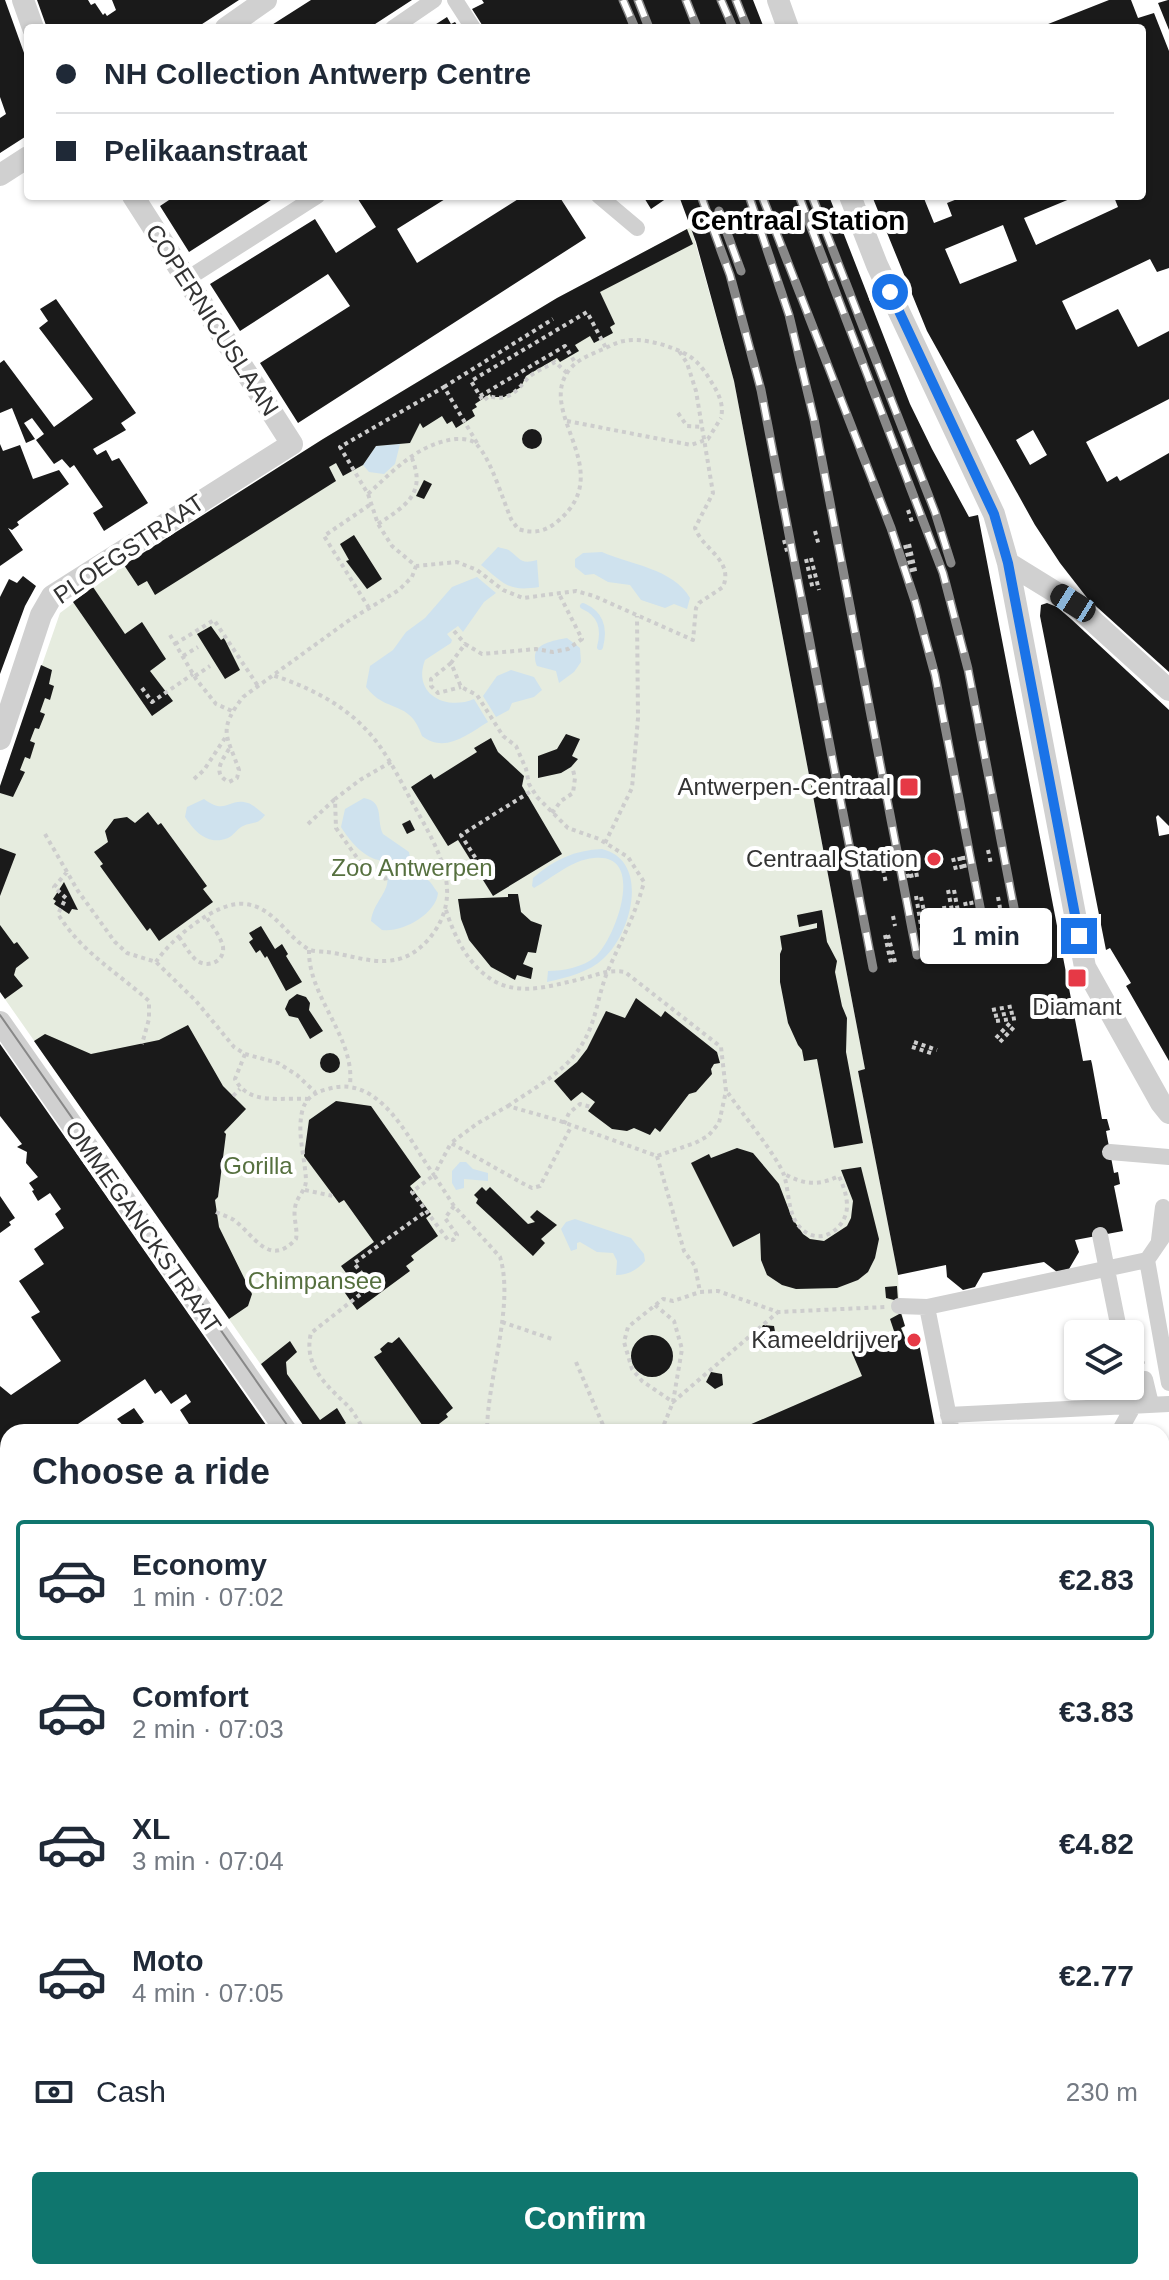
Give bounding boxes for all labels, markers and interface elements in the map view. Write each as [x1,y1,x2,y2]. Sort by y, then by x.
text: NH Collection Antwerp Centre [104,57,531,90]
text: Pelikaanstraat [104,134,307,167]
district label: Centraal Station [691,205,905,236]
street label: COPERNICUSLAAN [140,219,284,420]
route start [872,274,908,310]
street label: PLOEGSTRAAT [48,488,209,609]
car [1046,580,1100,626]
place label: Antwerpen-Centraal [678,773,891,800]
marker: Antwerpen-Centraal [898,776,920,798]
place label: Centraal Station [746,845,918,872]
marker: Centraal Station [925,850,943,868]
park label: Zoo Antwerpen [331,854,493,881]
callout: 1 min [919,908,1051,964]
route end [1061,918,1097,954]
text: 1 min [952,921,1020,951]
marker: Diamant [1066,967,1088,989]
place label: Diamant [1032,993,1122,1020]
street label: OMMEGANCKSTRAAT [60,1115,227,1338]
park label: Gorilla [223,1152,293,1179]
park label: Chimpansee [248,1267,382,1294]
map controls [1064,1320,1144,1400]
button: layers [1064,1320,1144,1400]
place label: Kameeldrijver [751,1326,898,1353]
marker: Kameeldrijver [905,1331,923,1349]
text: Choose a ride [32,1451,270,1492]
icon: car [36,1544,108,1616]
text: Economy [132,1548,267,1581]
text: €2.83 [1059,1563,1134,1596]
text: 1 min · 07:02 [132,1582,284,1612]
icon: car [36,1676,108,1748]
text: Comfort [132,1680,249,1713]
text: €3.83 [1059,1695,1134,1728]
text: 2 min · 07:03 [132,1714,284,1744]
icon: car [36,1808,108,1880]
text: XL [132,1812,170,1845]
text: €4.82 [1059,1827,1134,1860]
text: 3 min · 07:04 [132,1846,284,1876]
icon: car [36,1940,108,2012]
text: Moto [132,1944,204,1977]
text: €2.77 [1059,1959,1134,1992]
text: 4 min · 07:05 [132,1978,284,2008]
icon: cash [32,2070,76,2114]
text: Cash [96,2075,166,2108]
text: 230 m [1066,2077,1138,2107]
button: Confirm [32,2172,1138,2264]

